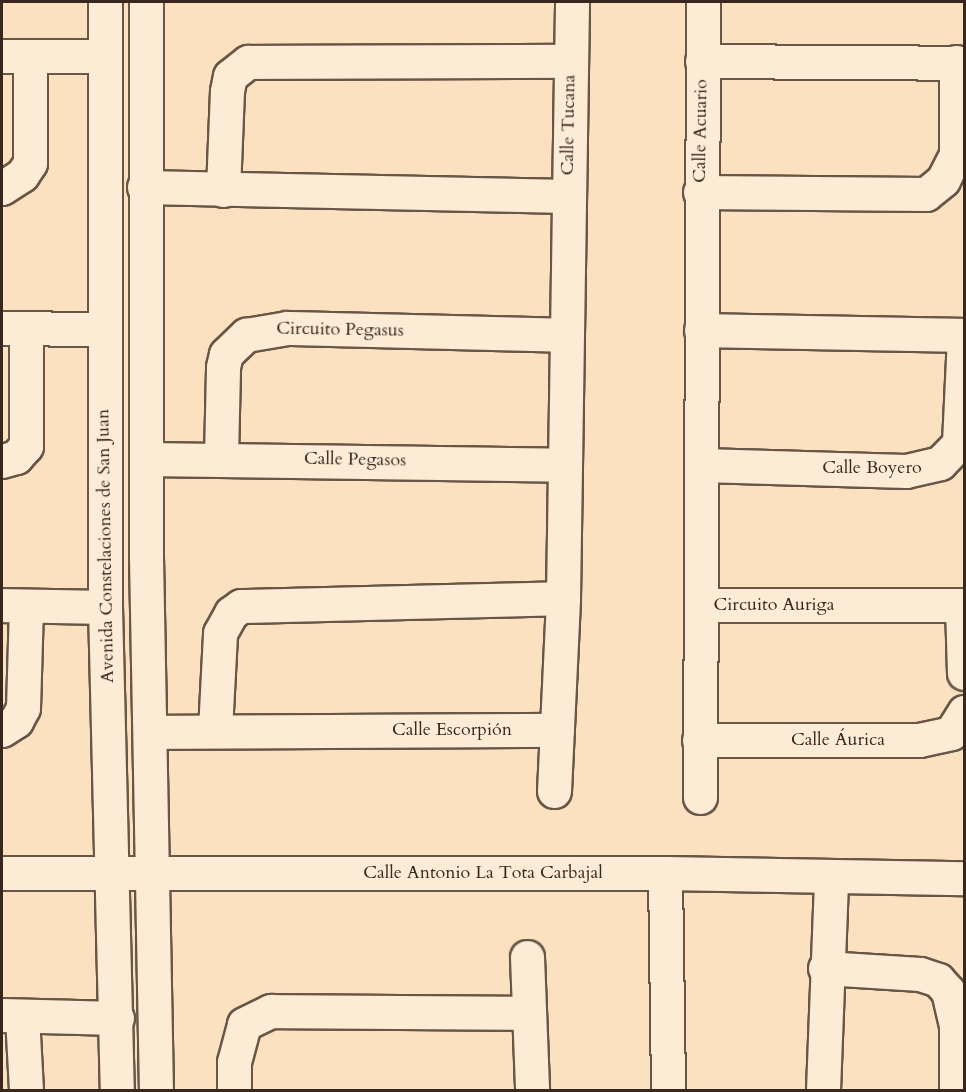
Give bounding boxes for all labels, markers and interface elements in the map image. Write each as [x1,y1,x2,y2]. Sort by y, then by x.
street label: Calle Tucana [557,74,581,176]
street label: Calle Acuario [689,79,713,183]
street label: Circuito Pegasus [276,318,404,342]
street label: Avenida Constelaciones de San Juan [93,409,119,683]
street label: Calle Pegasos [304,448,406,472]
street label: Calle Boyero [822,457,922,479]
street label: Circuito Auriga [714,594,834,616]
street label: Calle Escorpión [392,719,512,741]
street label: Calle Áurica [791,729,885,751]
street label: Calle Antonio La Tota Carbajal [363,862,603,884]

